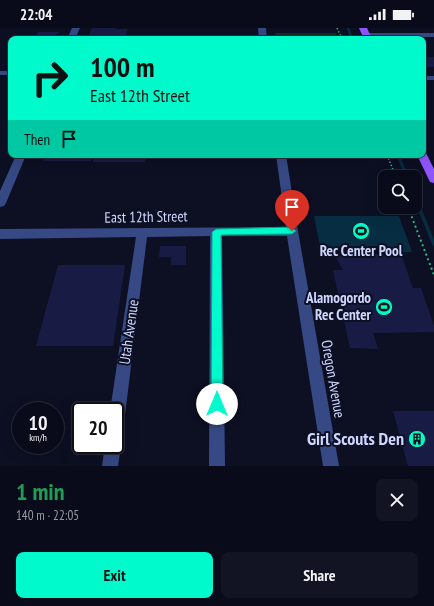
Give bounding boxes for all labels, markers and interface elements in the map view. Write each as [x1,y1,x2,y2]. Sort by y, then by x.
text: 22:04 [20,5,52,24]
text: 100 m [90,48,154,85]
icon: right [24,52,76,104]
text: East 12th Street [90,84,190,107]
icon: arrive [58,128,80,150]
text: Then [24,130,50,149]
map controls [378,170,422,214]
button: search [378,170,422,214]
pin [275,190,309,231]
icon: arrive [281,196,303,218]
street label: East 12th Street [104,206,188,227]
sports icon: Rec Center Pool [351,221,371,241]
place label: Rec Center Pool [320,241,403,260]
place label: Alamogordo Rec Center [305,288,372,324]
sports icon: Alamogordo Rec Center [374,297,394,317]
street label: Utah Avenue [115,298,142,366]
street label: Oregon Avenue [317,339,350,419]
position arrow [196,383,238,425]
speed limit sign: 20 [72,402,124,454]
text: 10 [28,410,48,436]
place label: Girl Scouts Den [307,427,404,450]
building icon: Girl Scouts Den [407,429,427,449]
text: km/h [29,431,47,444]
text: 1 min [16,476,64,507]
button: close [376,479,418,521]
text: 140 m · 22:05 [16,507,79,524]
button: Exit [16,552,213,598]
button: Share [221,552,418,598]

